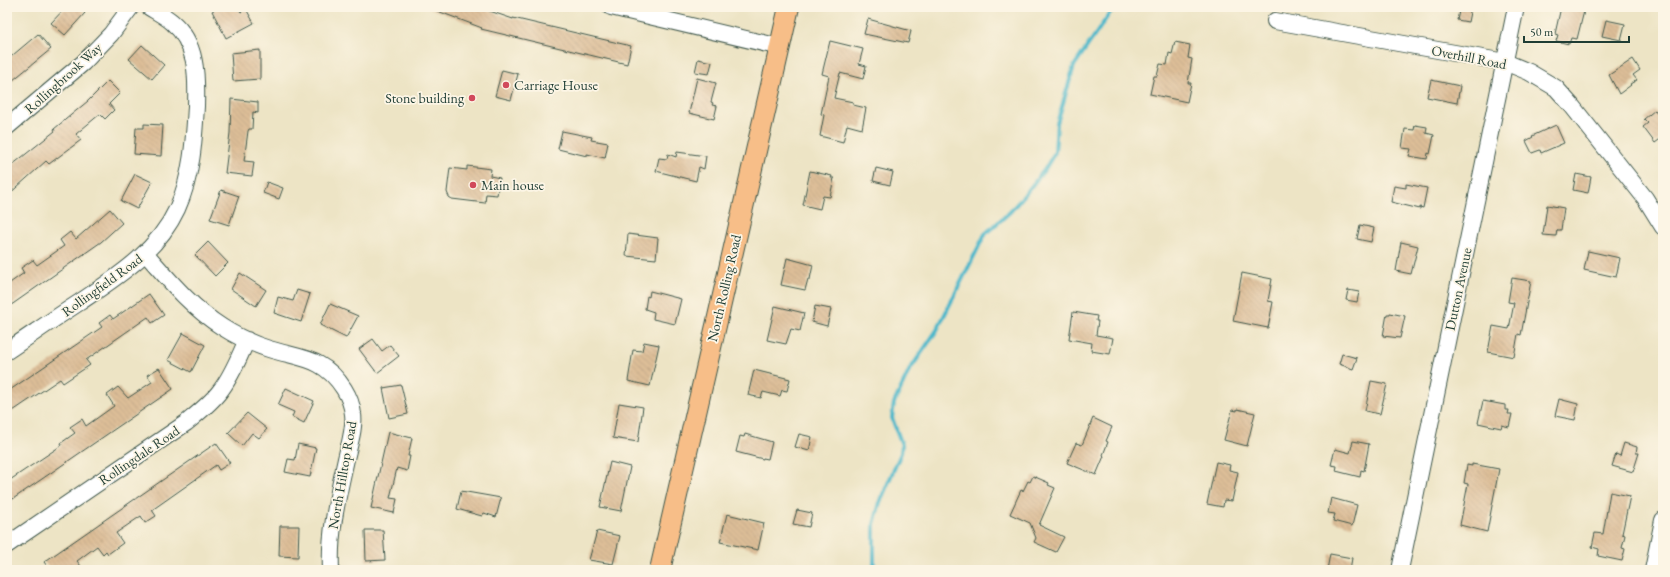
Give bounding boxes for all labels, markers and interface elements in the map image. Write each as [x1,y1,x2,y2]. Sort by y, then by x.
scale bar [1524,18,1629,44]
text: 50 m [1530,24,1554,40]
street label: Rollingbrook Way [20,38,106,118]
street label: Overhill Road [1430,41,1509,73]
place label: Carriage House [514,76,598,94]
marker: Carriage House [501,80,511,90]
place label: Stone building [385,89,465,107]
marker: Stone building [467,93,477,103]
place label: Main house [481,176,545,194]
marker: Main house [468,180,478,190]
street label: North Rolling Road [703,232,745,343]
street label: Dutton Avenue [1440,246,1476,332]
street label: Rollingfield Road [58,249,147,320]
street label: North Hilltop Road [324,419,361,530]
street label: Rollingdale Road [95,421,184,489]

